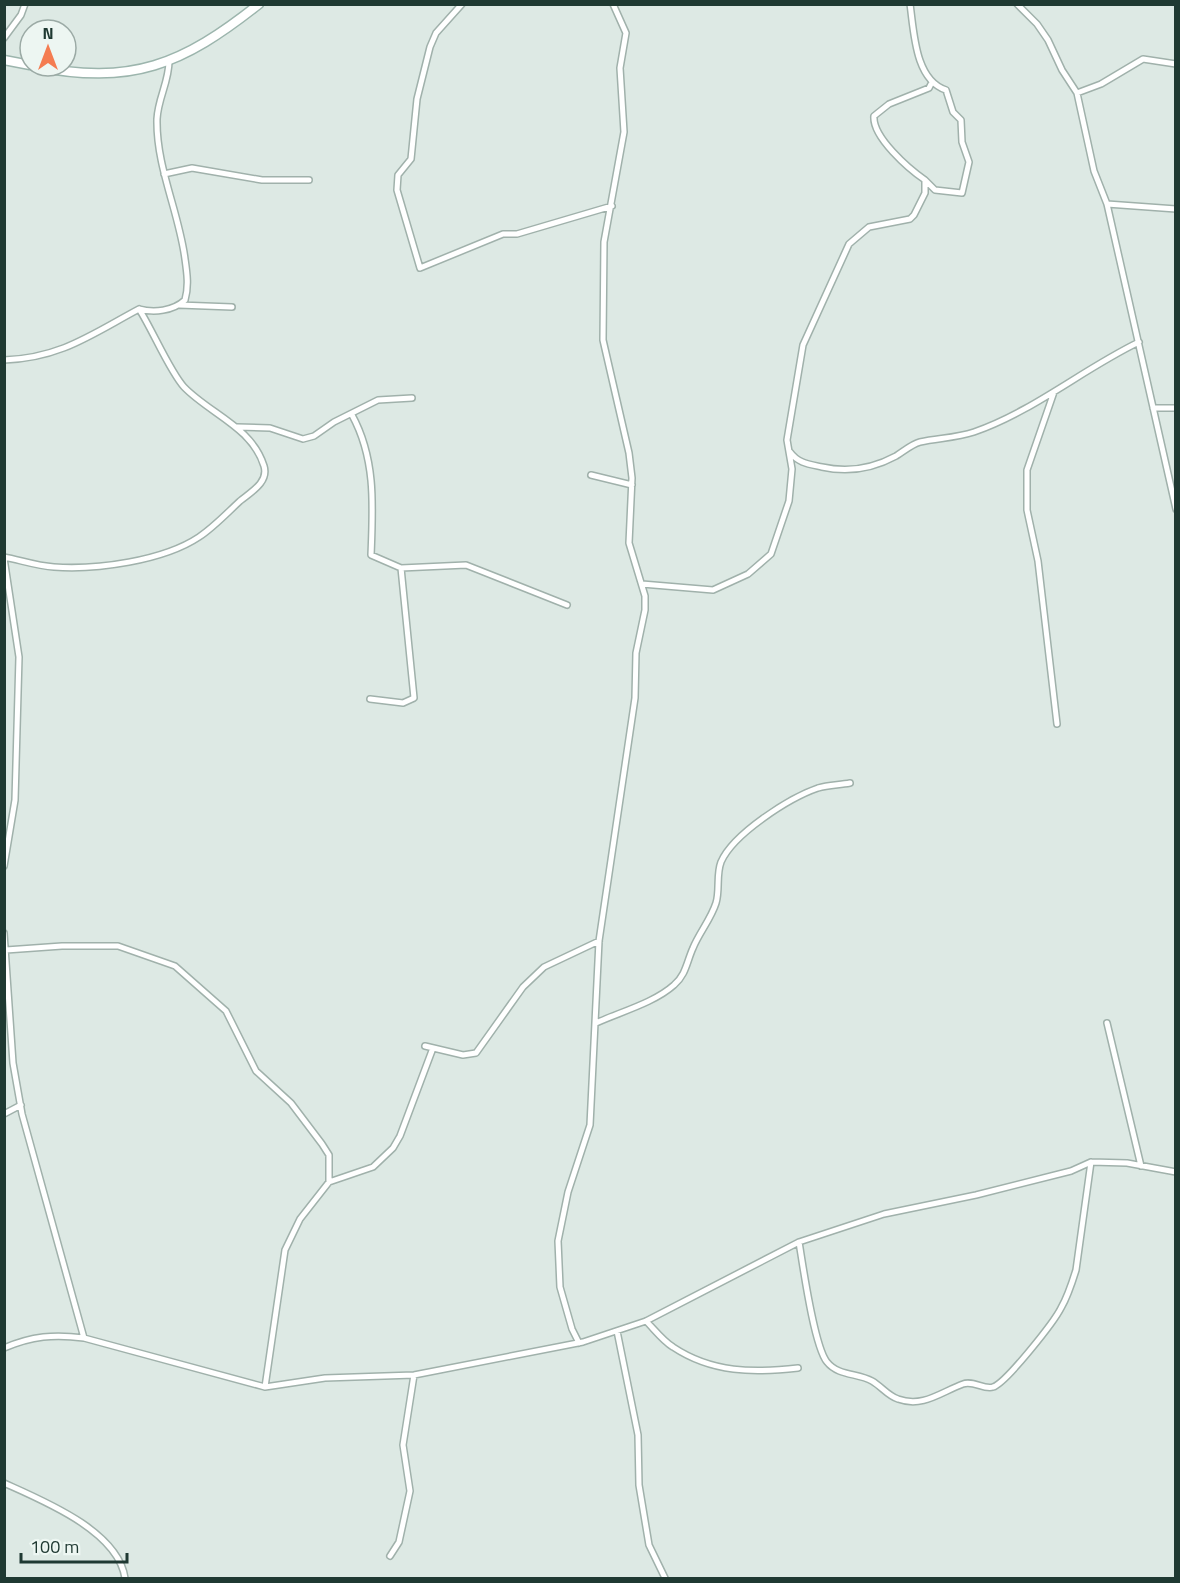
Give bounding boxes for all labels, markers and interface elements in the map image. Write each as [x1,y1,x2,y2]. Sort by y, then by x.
north arrow [18,18,78,78]
text: N [42,21,54,45]
scale bar [21,1526,128,1564]
text: 100 m [30,1533,79,1560]

